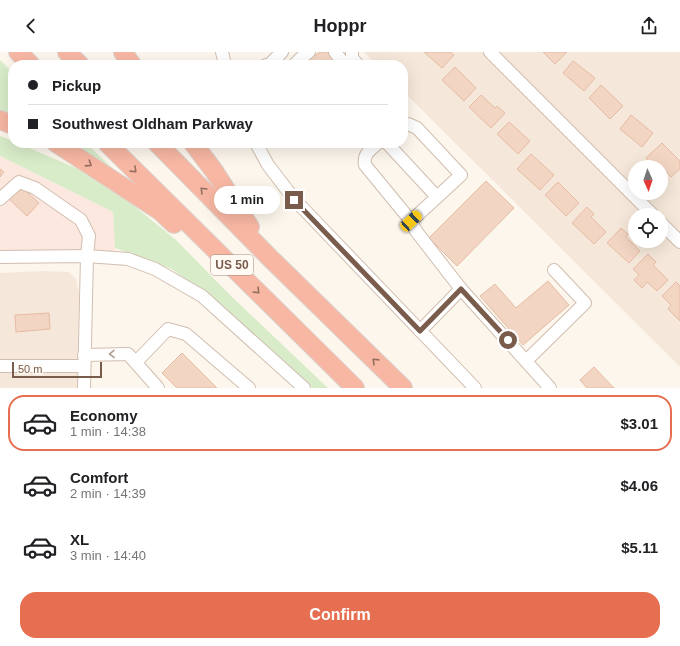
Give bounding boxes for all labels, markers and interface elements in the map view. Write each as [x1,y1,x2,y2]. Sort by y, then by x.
icon: back [20,15,42,37]
icon: share [638,15,660,37]
text: Hoppr [314,16,367,36]
text: Pickup [52,77,101,94]
text: Southwest Oldham Parkway [52,115,253,132]
one-way arrow [84,159,91,166]
north arrow [628,160,668,200]
map controls [628,160,668,248]
one-way arrow [130,165,137,172]
callout: 1 min [214,186,280,214]
one-way arrow [201,187,208,195]
route end [285,191,303,209]
text: 1 min [230,192,264,207]
car [398,208,424,234]
button: locate [628,208,668,248]
road number: US 50 [211,255,253,275]
one-way arrow [252,286,260,293]
route start [499,331,517,349]
one-way arrow [109,350,115,358]
one-way arrow [372,358,380,366]
scale bar [12,360,102,379]
text: 50 m [18,363,42,375]
icon: car [22,405,58,441]
text: Economy [70,407,138,424]
text: $3.01 [620,415,658,432]
text: 1 min · 14:38 [70,424,146,439]
icon: car [22,467,58,503]
text: Comfort [70,469,128,486]
text: $4.06 [620,477,658,494]
text: 2 min · 14:39 [70,486,146,501]
icon: car [22,529,58,565]
text: XL [70,531,89,548]
text: $5.11 [621,539,658,556]
text: 3 min · 14:40 [70,548,146,563]
button: Confirm [20,592,660,638]

